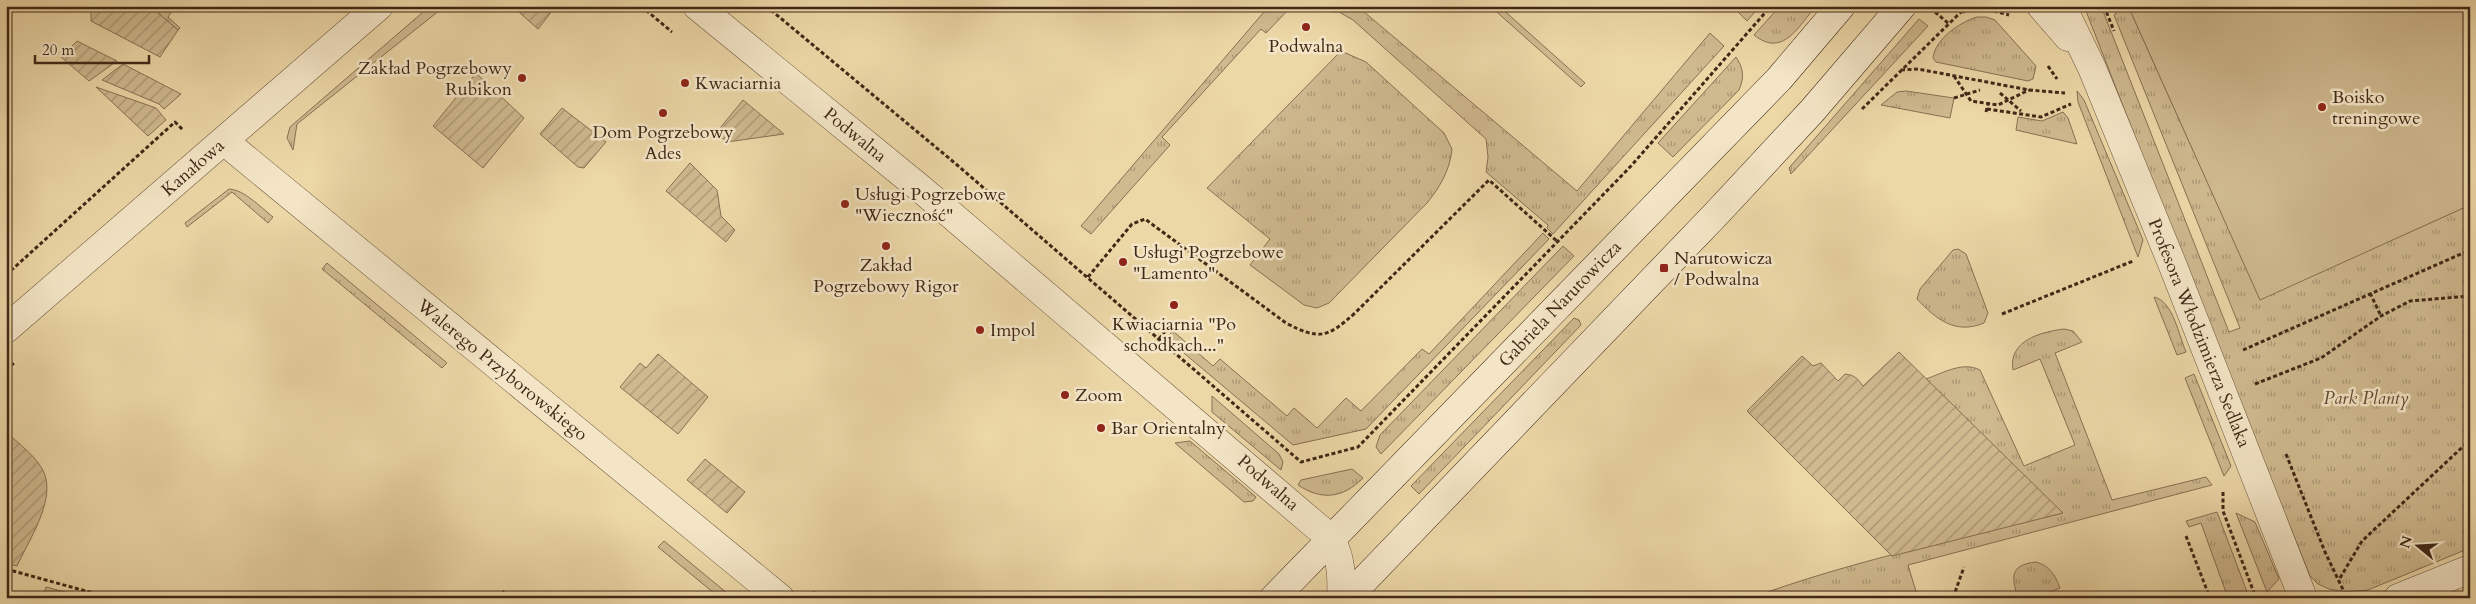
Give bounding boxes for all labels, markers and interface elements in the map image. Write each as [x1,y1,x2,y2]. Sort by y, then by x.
marker: Podwalna [1300,21,1312,33]
scale bar [35,32,149,64]
place label: Podwalna [1269,34,1344,59]
text: 20 m [42,40,74,60]
place label: Zakład Pogrzebowy Rubikon [358,56,513,102]
place label: Kwaciarnia [695,71,782,96]
marker: Zakład Pogrzebowy Rubikon [516,72,528,84]
marker: Kwaciarnia [679,77,691,89]
place label: Boisko treningowe [2332,85,2420,131]
marker: Boisko treningowe [2316,101,2328,113]
street label: Podwalna [818,102,892,168]
marker: Dom Pogrzebowy Ades [657,107,669,119]
place label: Dom Pogrzebowy Ades [593,120,734,166]
street label: Kanałowa [156,133,230,202]
place label: Usługi Pogrzebowe "Wieczność" [855,182,1006,228]
marker: Usługi Pogrzebowe "Wieczność" [839,198,851,210]
street label: Profesora Włodzimierza Sedlaka [2142,215,2257,451]
street label: Gabriela Narutowicza [1493,235,1627,373]
marker: Zakład Pogrzebowy Rigor [880,240,892,252]
place label: Usługi Pogrzebowe "Lamento" [1133,240,1284,286]
place label: Narutowicza / Podwalna [1674,246,1773,292]
place label: Zakład Pogrzebowy Rigor [813,253,959,299]
marker: Usługi Pogrzebowe "Lamento" [1117,256,1129,268]
marker: Narutowicza / Podwalna [1658,262,1670,274]
street label: Walerego Przyborowskiego [410,293,593,447]
marker: Kwiaciarnia "Po schodkach..." [1168,299,1180,311]
place label: Kwiaciarnia "Po schodkach..." [1112,312,1236,358]
place label: Impol [990,318,1036,343]
marker: Impol [974,324,986,336]
place label: Zoom [1075,383,1123,408]
park label: Park Planty [2324,386,2409,411]
marker: Zoom [1059,389,1071,401]
place label: Bar Orientalny [1111,416,1226,441]
marker: Bar Orientalny [1095,422,1107,434]
street label: Podwalna [1232,449,1305,517]
north arrow [2394,522,2444,572]
text: N [2395,533,2417,551]

